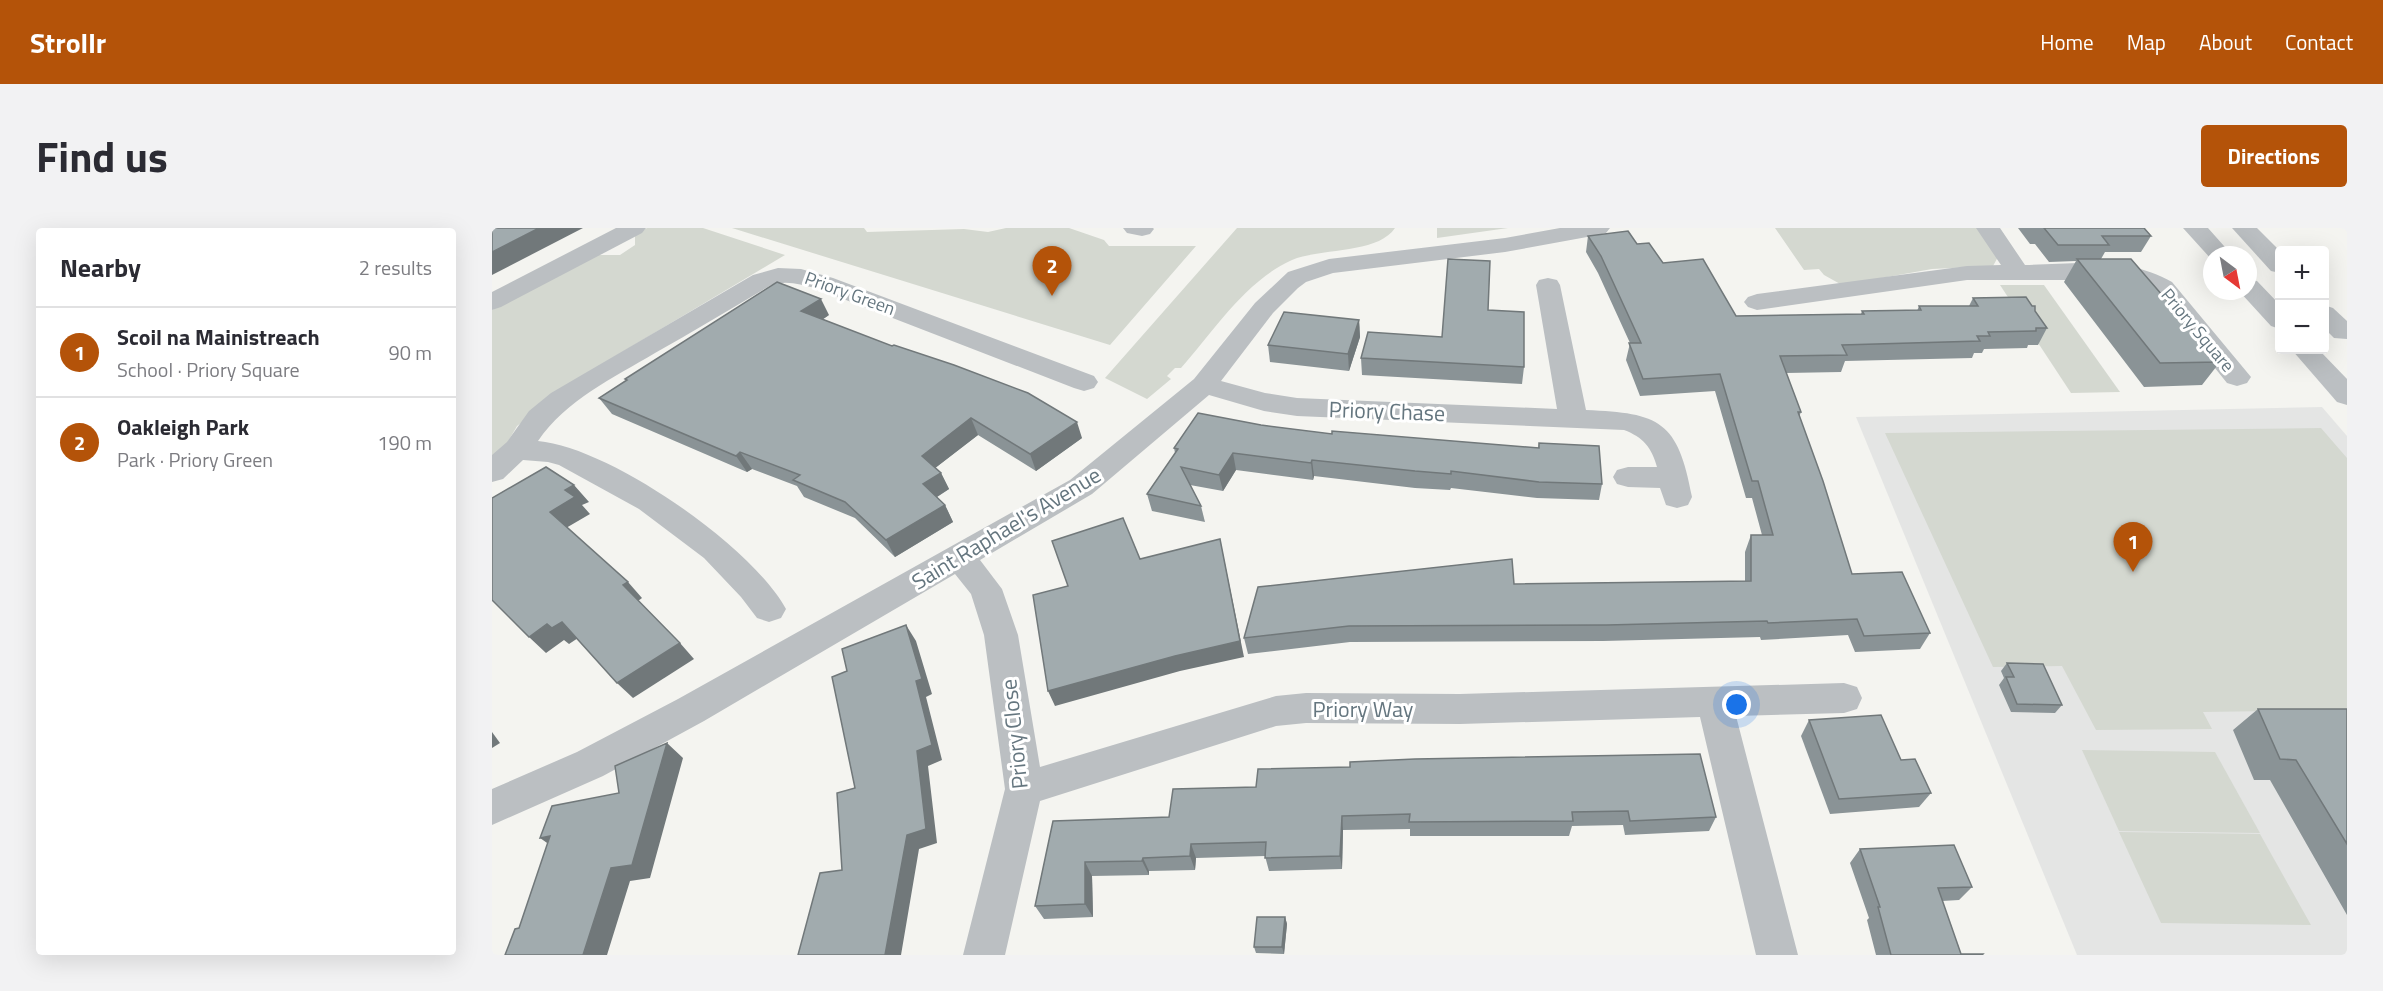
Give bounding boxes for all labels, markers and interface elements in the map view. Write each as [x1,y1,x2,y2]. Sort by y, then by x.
text: Strollr [30,21,106,64]
text: Home [2040,26,2094,58]
text: Map [2127,26,2166,58]
text: About [2199,26,2252,58]
text: Contact [2285,26,2353,58]
text: Find us [36,124,168,188]
button: Directions [2201,125,2347,187]
north arrow [2203,246,2257,300]
map controls [2275,246,2329,354]
button: + [2275,246,2329,300]
pin: 2 [1032,247,1072,296]
text: Nearby [60,248,141,287]
text: 2 results [359,252,432,283]
street label: Priory Green [801,264,899,322]
street label: Priory Square [2155,282,2241,378]
button: − [2275,300,2329,354]
text: Scoil na Mainistreach [117,320,320,354]
text: 1 [74,337,85,368]
text: 90 m [388,337,432,368]
text: School · Priory Square [117,354,300,385]
street label: Priory Chase [1328,392,1446,430]
text: Oakleigh Park [117,410,249,444]
text: 2 [74,427,85,458]
text: 190 m [377,427,432,458]
text: Park · Priory Green [117,444,273,475]
street label: Saint Raphael's Avenue [905,458,1107,598]
pin: 1 [2114,522,2152,572]
street label: Priory Close [991,677,1037,791]
your location [1722,690,1751,719]
street label: Priory Way [1313,692,1414,726]

